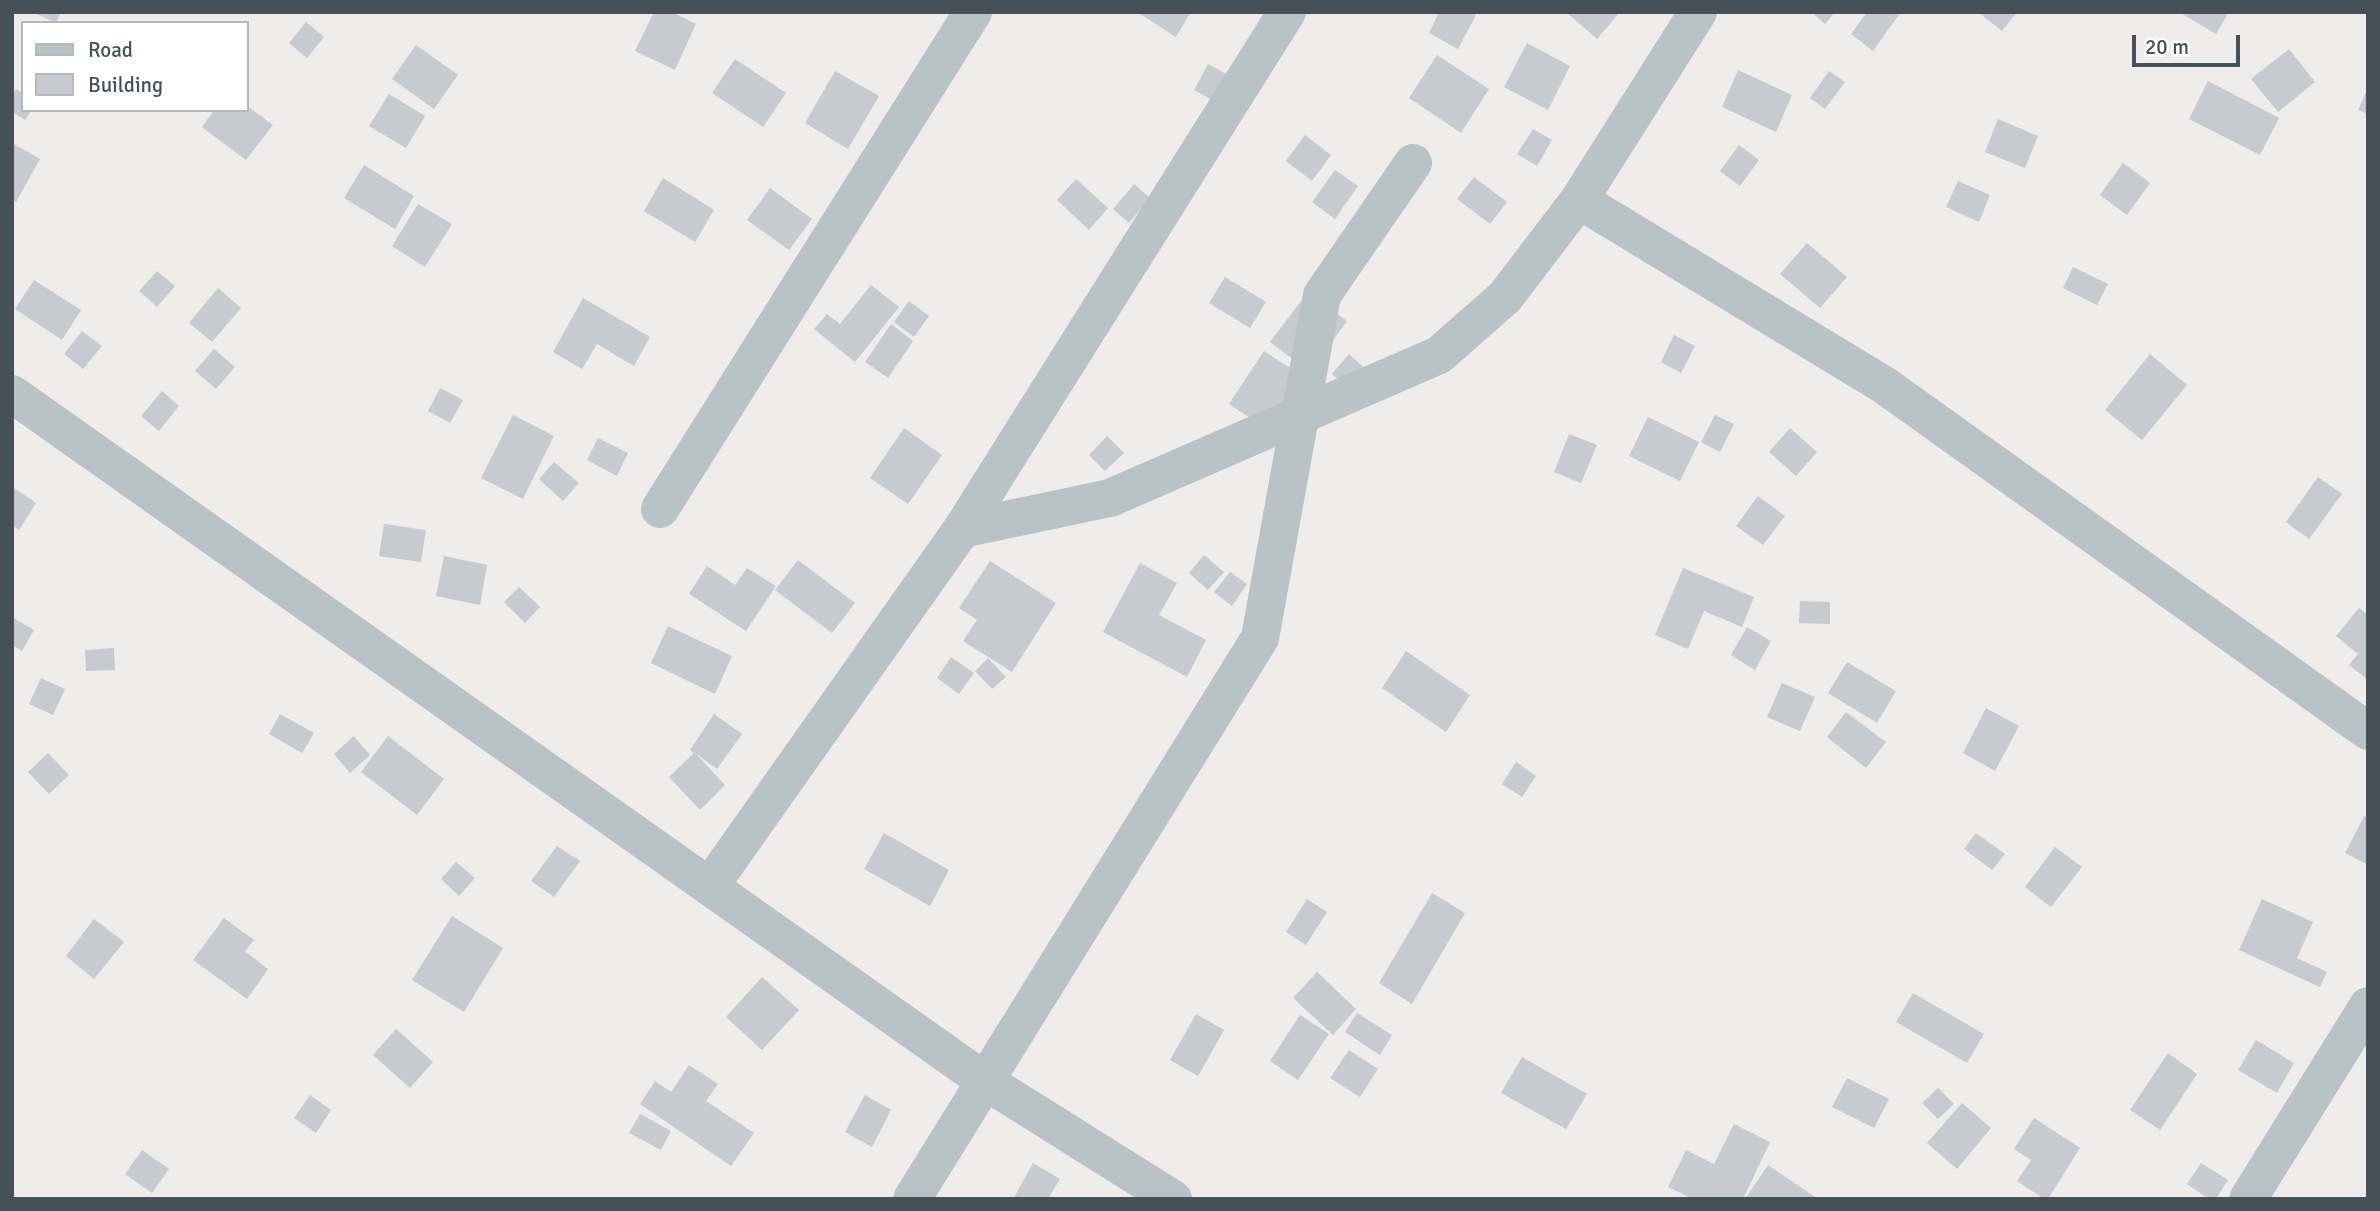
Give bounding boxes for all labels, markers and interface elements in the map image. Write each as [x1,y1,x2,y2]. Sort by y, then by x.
legend [21,21,248,112]
scale bar [2135,21,2244,65]
text: 20 m [2145,34,2189,60]
text: Road [88,37,133,63]
text: Building [88,72,163,98]

